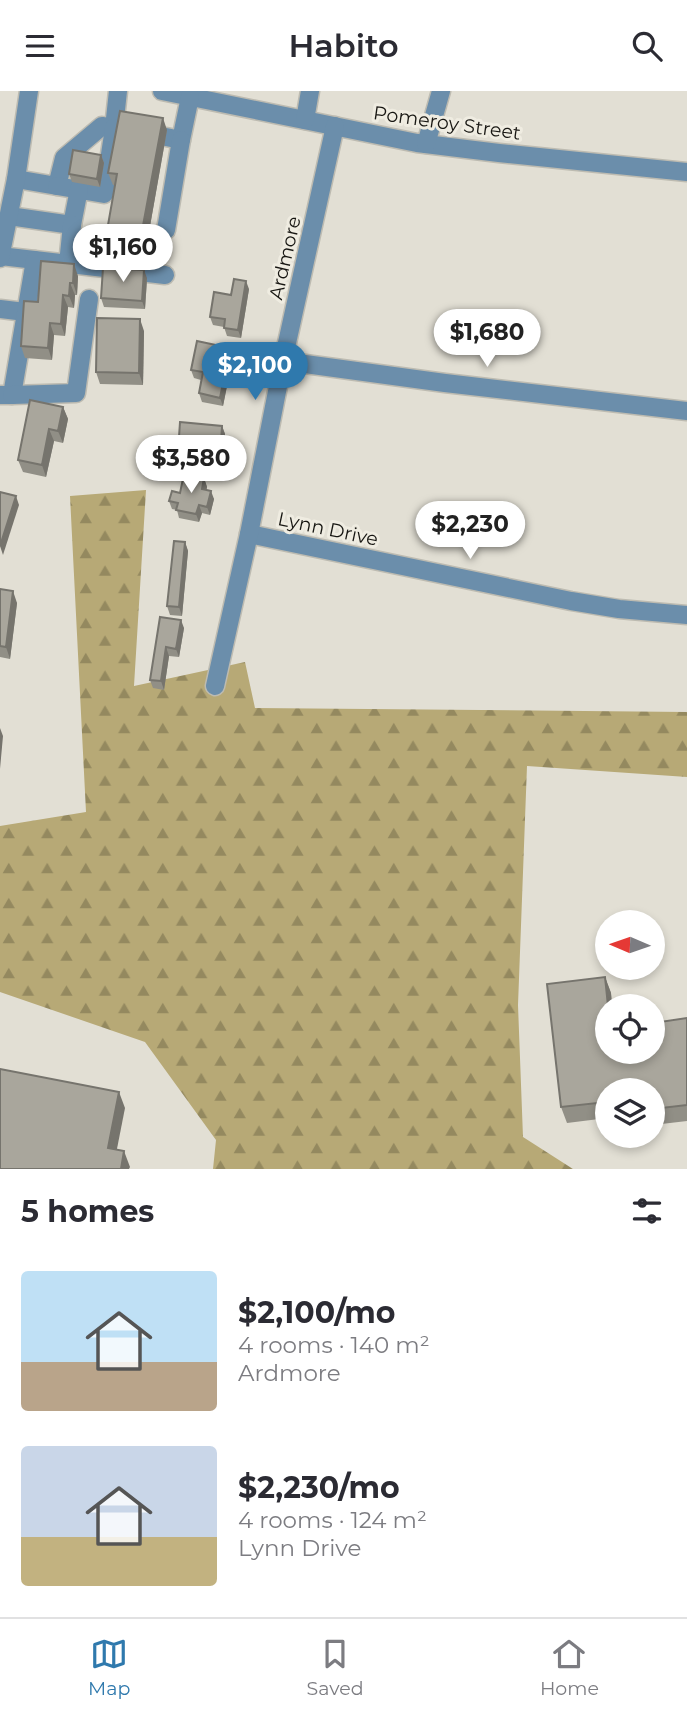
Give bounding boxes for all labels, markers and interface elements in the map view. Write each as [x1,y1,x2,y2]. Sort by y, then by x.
text: Habito [288,26,399,65]
icon: menu [21,27,59,65]
icon: search [628,27,666,65]
street label: Pomeroy Street [372,101,522,145]
street label: Ardmore [264,214,306,302]
pin: $1,160 [66,225,180,284]
text: $1,160 [89,233,157,261]
pin: $1,680 [430,309,544,369]
text: $1,680 [450,318,524,346]
pin: $2,100 [198,343,312,402]
text: $2,100 [218,351,292,379]
pin: $3,580 [134,435,248,495]
text: $3,580 [152,444,230,472]
pin: $2,230 [413,501,527,561]
street label: Lynn Drive [276,507,380,551]
text: $2,230 [431,510,509,538]
north arrow [595,910,665,980]
map controls [595,910,665,1148]
button: locate [595,994,665,1064]
button: layers [595,1078,665,1148]
icon: filters [628,1192,666,1230]
text: 5 homes [21,1193,154,1230]
text: $2,100/mo [238,1294,396,1331]
icon: home [77,1299,161,1383]
text: 4 rooms · 140 m² [238,1331,430,1359]
text: Ardmore [238,1359,341,1387]
text: $2,230/mo [238,1469,400,1506]
icon: home [77,1474,161,1558]
text: 4 rooms · 124 m² [238,1506,427,1534]
text: Lynn Drive [238,1534,361,1562]
tab: Map [88,1635,130,1700]
tab: Saved [307,1635,364,1700]
tab: Home [540,1635,599,1700]

